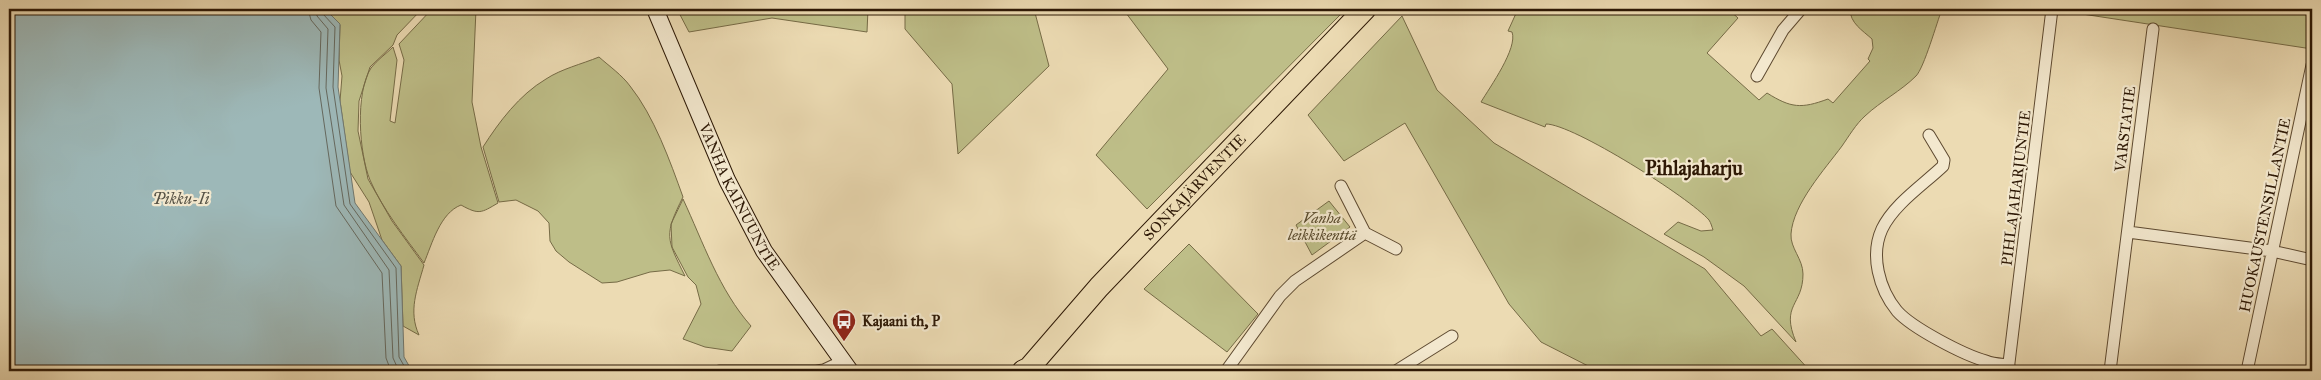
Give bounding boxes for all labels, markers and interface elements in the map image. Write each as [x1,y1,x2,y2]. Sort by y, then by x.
street label: VARSTATIE [2111,85,2139,174]
street label: PIHLAJAHARJUNTIE [1998,109,2036,267]
street label: HUOKAUSTENSILLANTIE [2236,116,2294,314]
street label: VANHA KAINUUNTIE [695,120,784,274]
street label: SONKAJÄRVENTIE [1140,130,1250,244]
district label: Pihlajaharju [1645,156,1743,181]
water label: Pikku-Ii [153,189,210,208]
park label: Vanha leikkikenttä [1287,209,1357,244]
bus stop icon: Kajaani th, P [831,308,857,342]
place label: Kajaani th, P [862,312,941,331]

